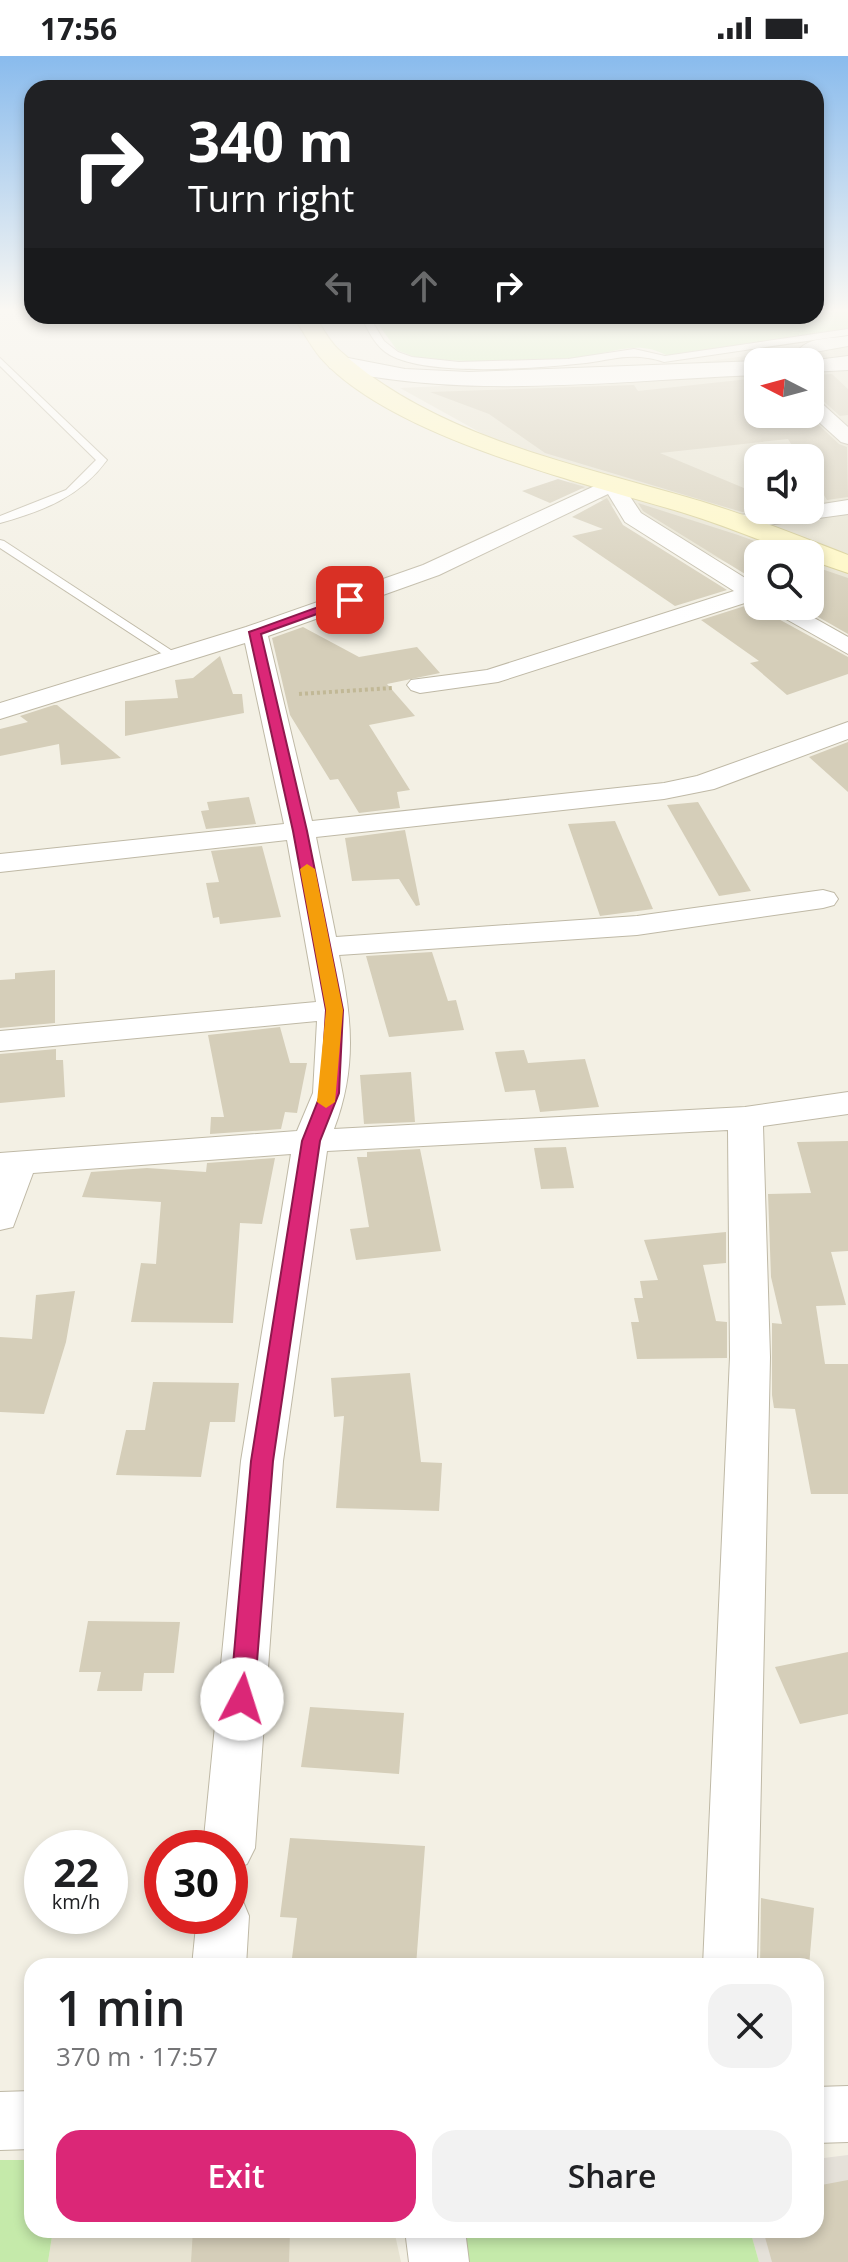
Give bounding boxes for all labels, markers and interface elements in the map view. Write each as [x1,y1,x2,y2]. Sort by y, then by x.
text: 17:56 [40,8,117,49]
text: 340 m [188,102,354,178]
icon: right [56,112,160,216]
text: Turn right [188,174,354,223]
icon: left [318,264,362,308]
icon: ahead [402,264,446,308]
icon: right [486,264,530,308]
north arrow [744,348,824,428]
map controls [744,348,824,620]
button: sound [744,444,824,524]
button: search [744,540,824,620]
pin [316,566,384,634]
icon: arrive [328,578,372,622]
position arrow [200,1657,284,1741]
speed limit sign: 30 [144,1830,248,1934]
text: 22 [53,1844,99,1899]
text: km/h [52,1888,100,1915]
text: 1 min [56,1975,186,2040]
button: close [708,1984,792,2068]
text: 370 m · 17:57 [56,2038,218,2074]
button: Exit [56,2130,416,2222]
button: Share [432,2130,792,2222]

